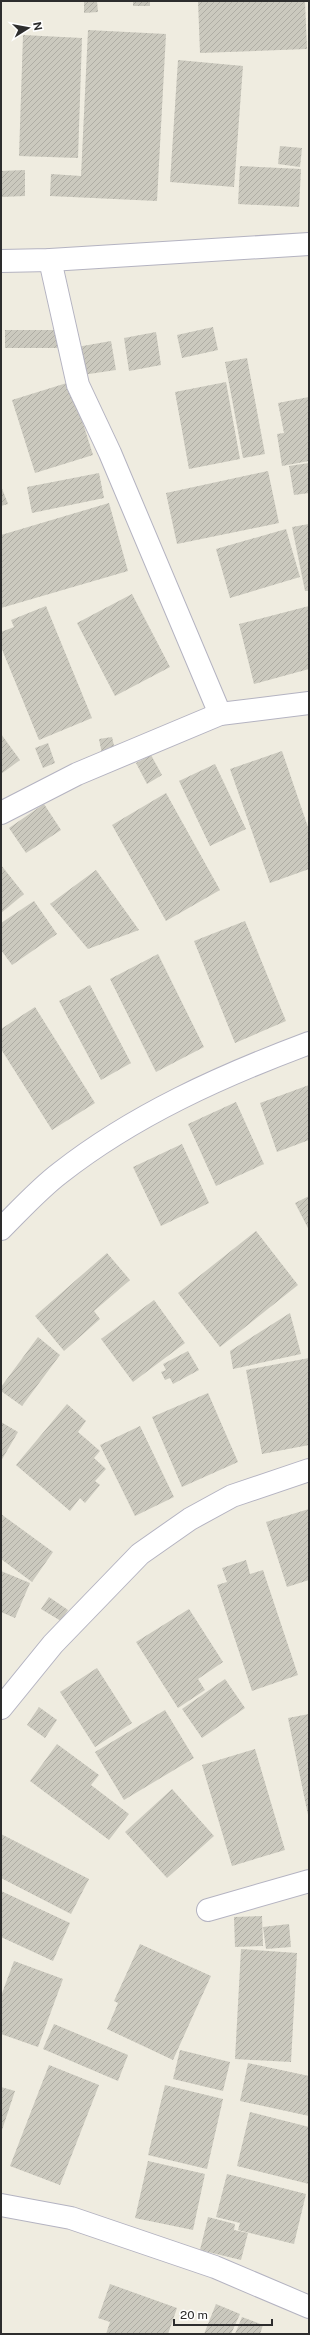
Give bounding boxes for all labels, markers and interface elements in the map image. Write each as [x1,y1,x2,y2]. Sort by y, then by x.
north arrow [8,8,48,48]
text: N [31,21,45,31]
scale bar [174,2301,272,2327]
text: 20 m [180,2308,208,2322]

